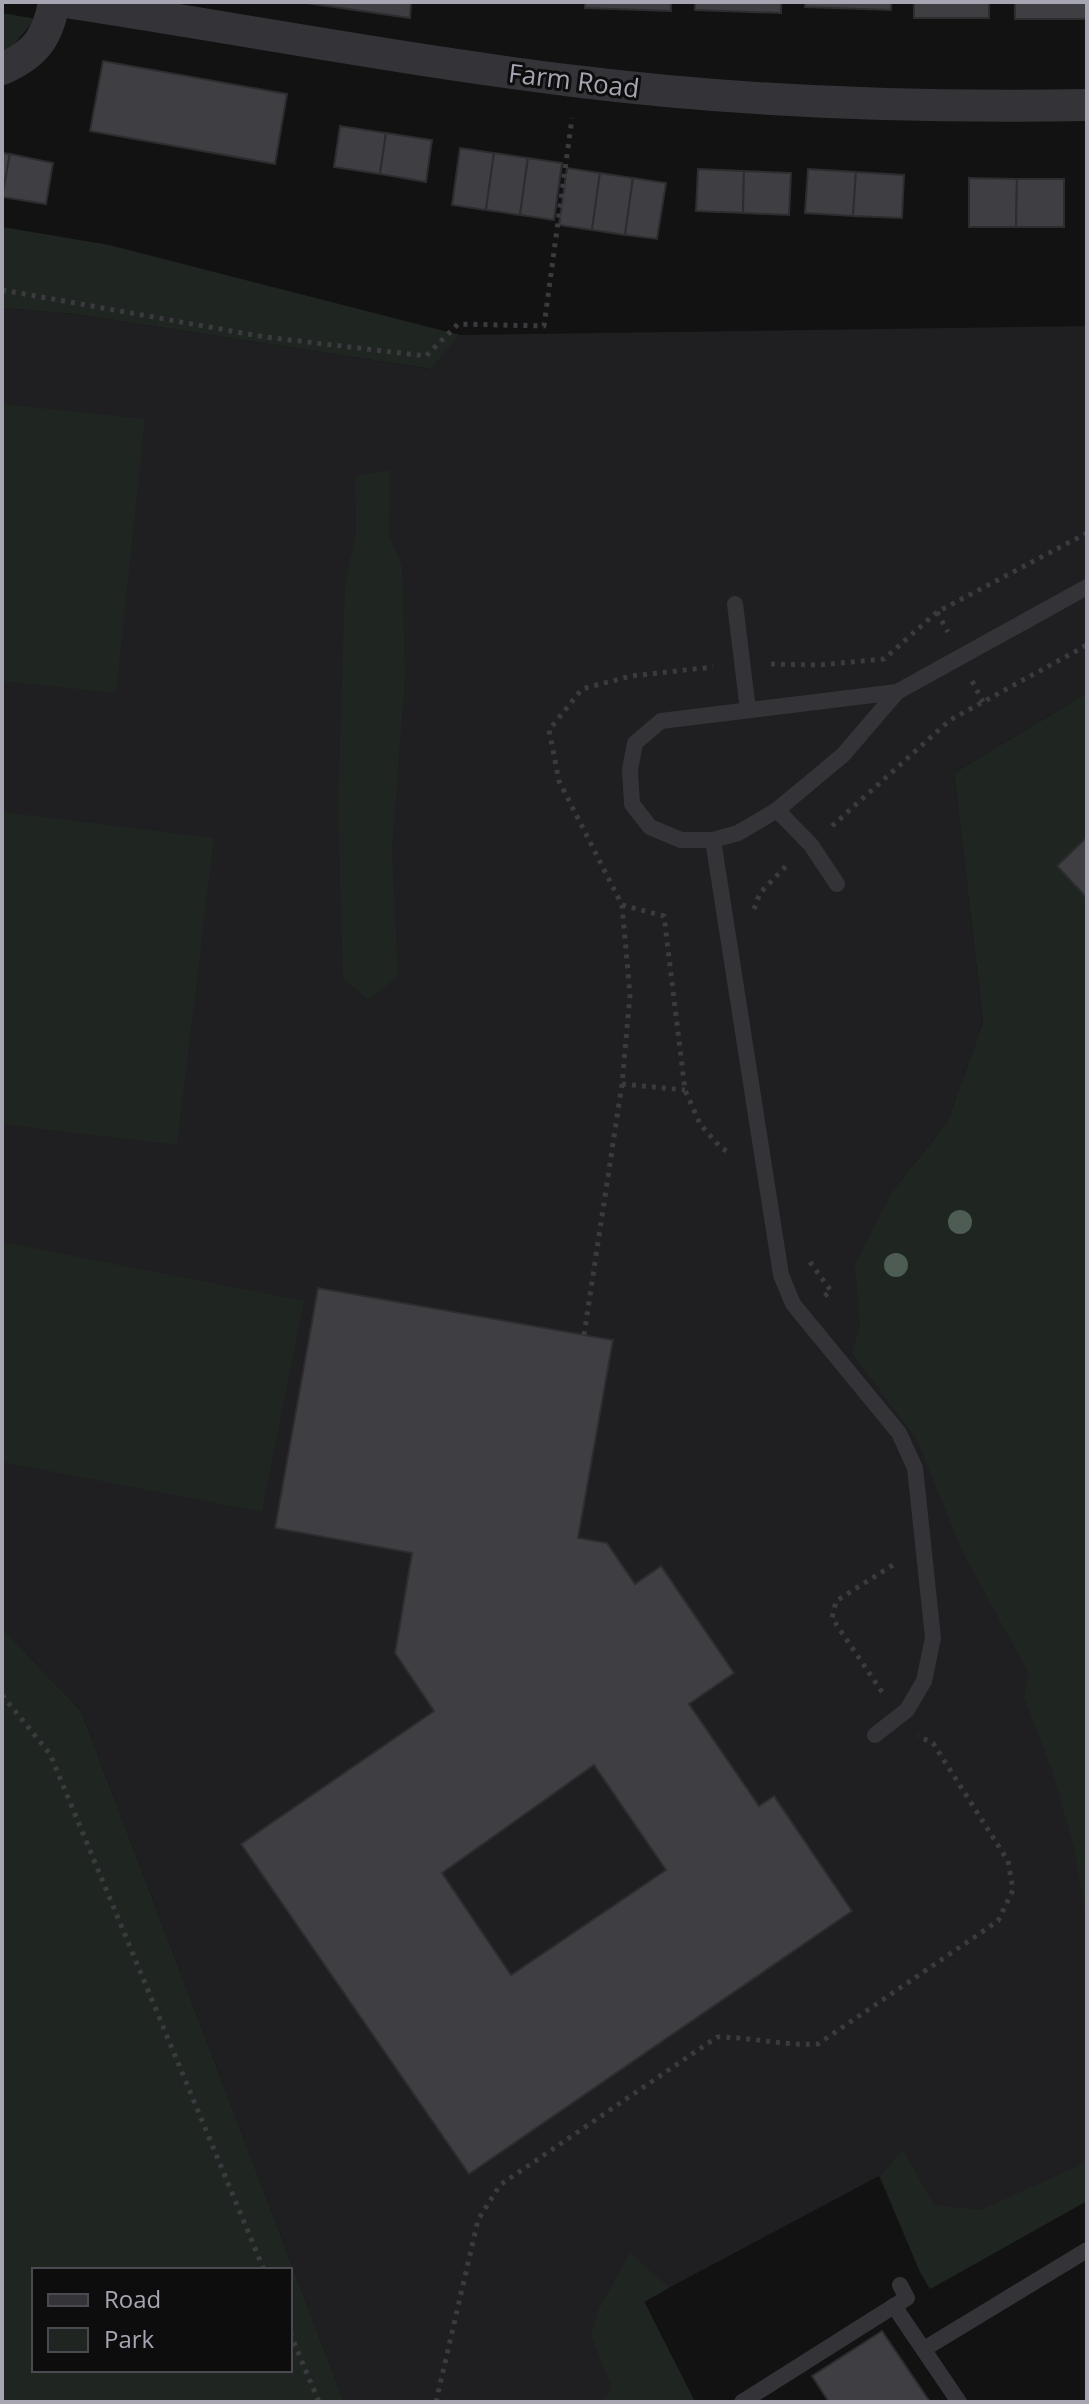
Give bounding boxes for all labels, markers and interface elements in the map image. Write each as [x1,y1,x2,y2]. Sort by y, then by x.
street label: Farm Road [507,54,641,106]
legend [32,2268,292,2372]
text: Road [104,2282,161,2315]
text: Park [104,2322,155,2355]

